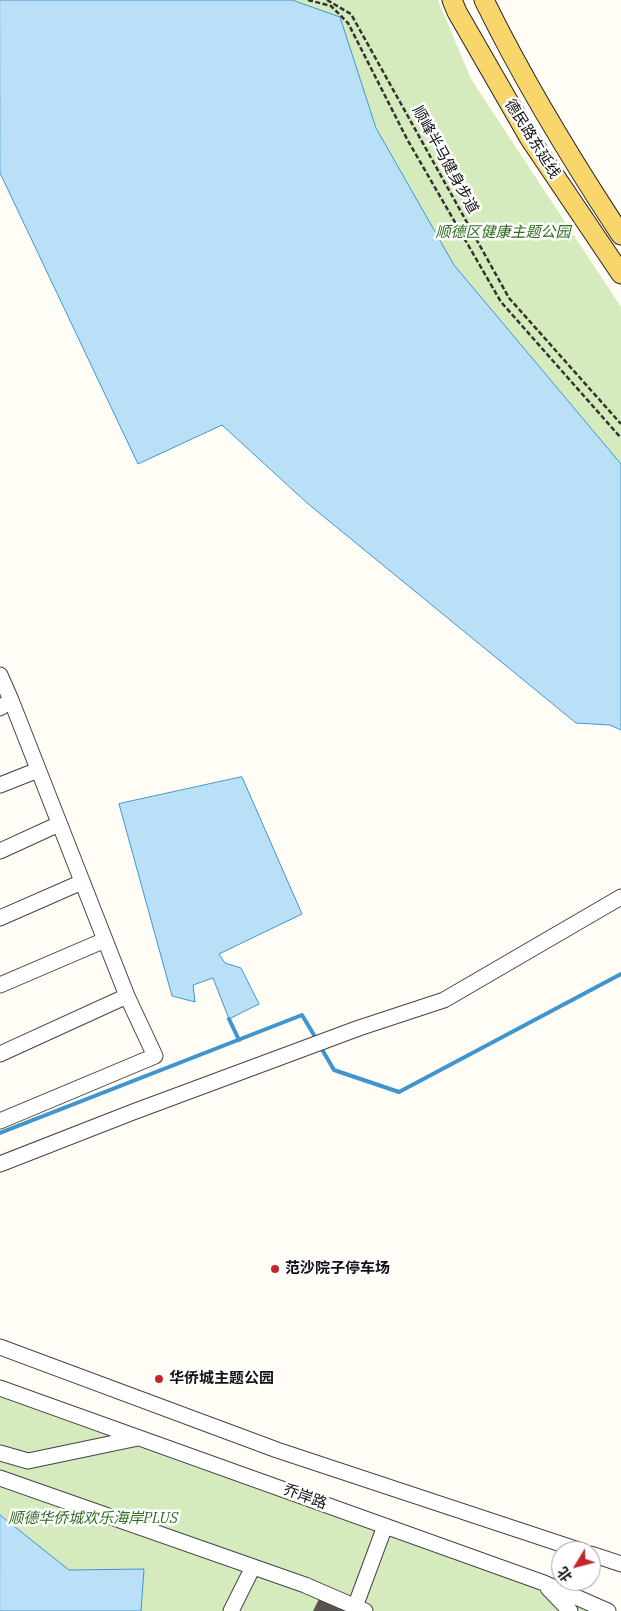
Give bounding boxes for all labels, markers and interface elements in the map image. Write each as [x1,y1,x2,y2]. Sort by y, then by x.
street label: 德民路东延线 [501,96,563,182]
street label: 顺峰半马健身步道 [408,103,482,217]
park label: 顺德区健康主题公园 [436,224,570,242]
place label: 范沙院子停车场 [285,1260,390,1278]
marker: 范沙院子停车场 [269,1263,281,1275]
place label: 华侨城主题公园 [169,1370,274,1388]
marker: 华侨城主题公园 [153,1373,165,1385]
street label: 乔岸路 [281,1481,329,1513]
park label: 顺德华侨城欢乐海岸PLUS [8,1510,178,1528]
north arrow [551,1541,601,1591]
text: 北 [553,1563,576,1585]

